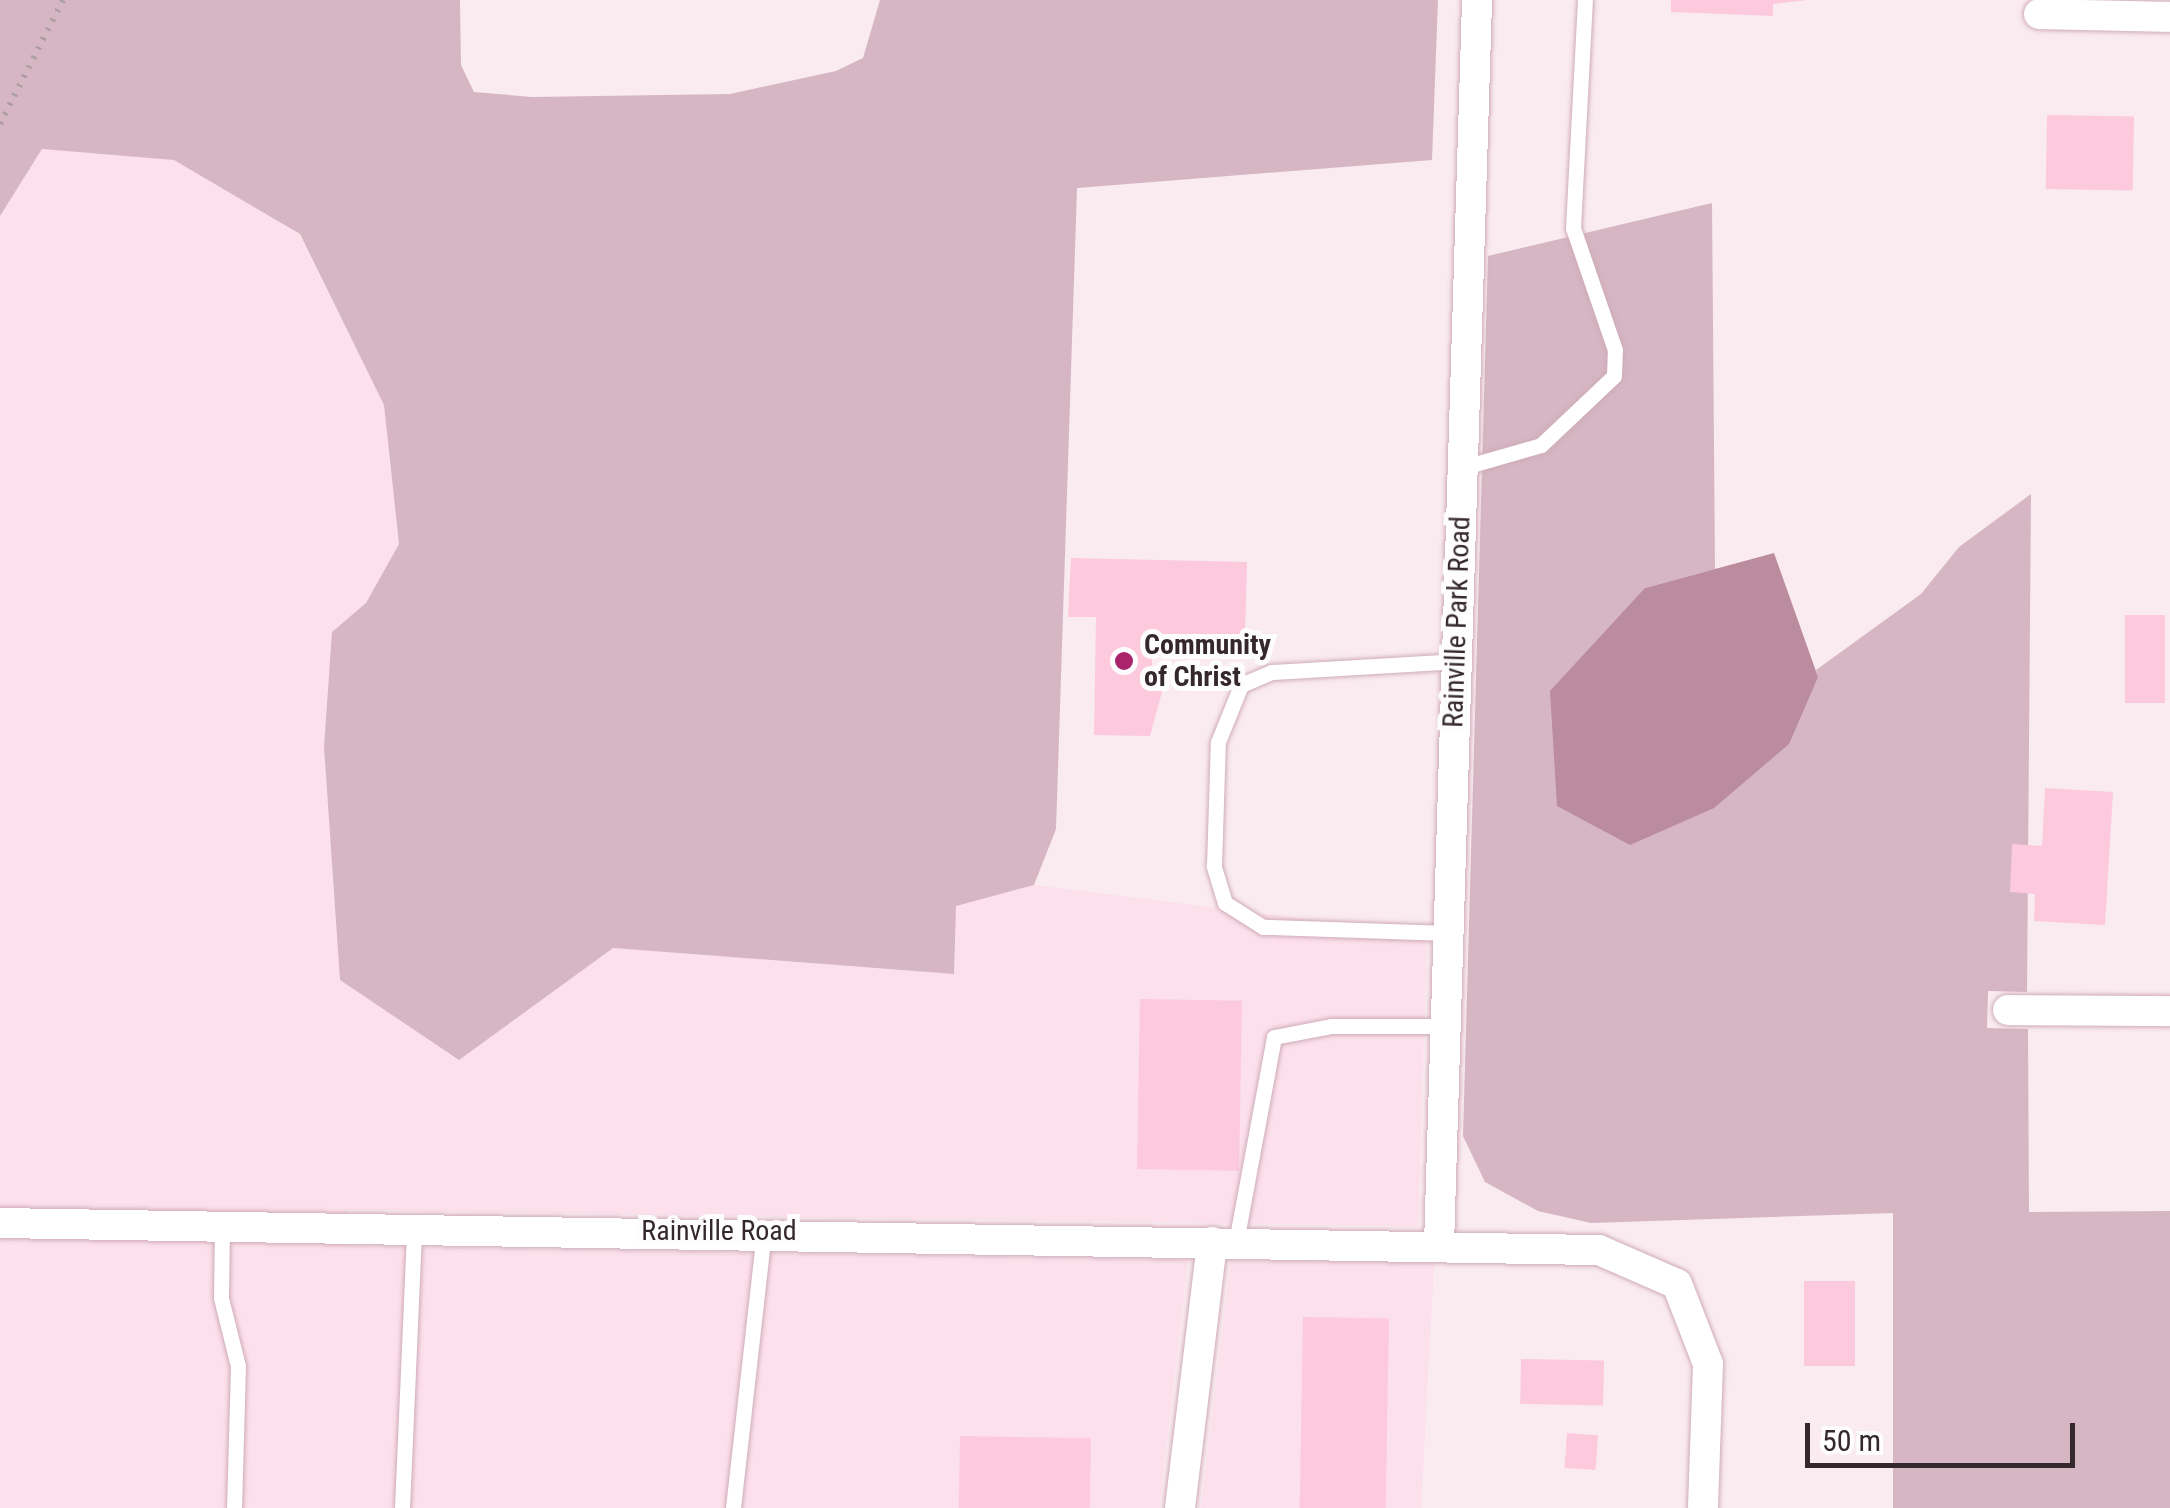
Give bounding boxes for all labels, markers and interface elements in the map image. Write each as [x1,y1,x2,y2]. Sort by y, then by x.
street label: Rainville Park Road [1437,516,1477,728]
place label: Community of Christ [1144,628,1271,694]
marker: Community of Christ [1113,650,1135,672]
street label: Rainville Road [641,1214,797,1248]
scale bar [1810,1403,2080,1465]
text: 50 m [1822,1423,1881,1458]

